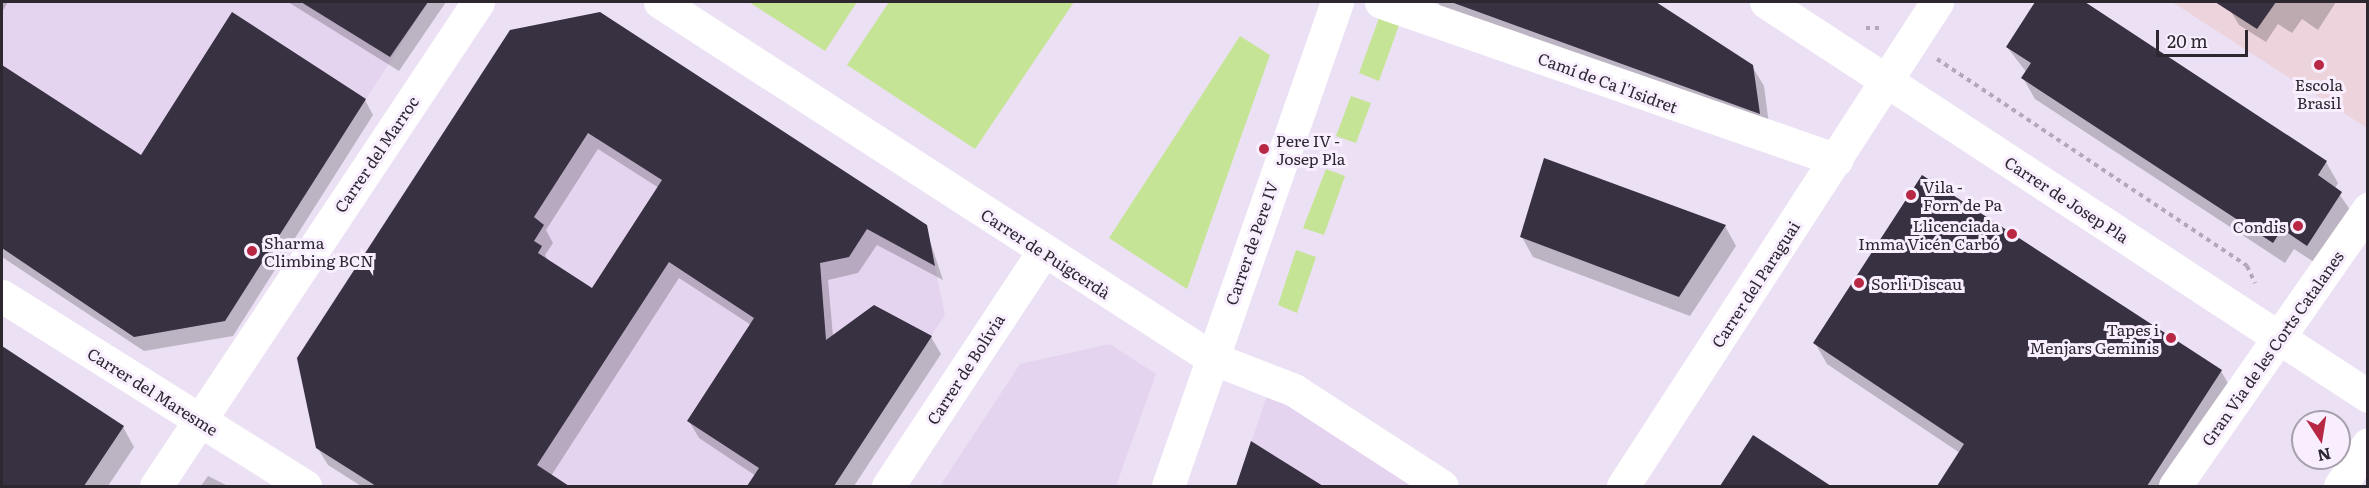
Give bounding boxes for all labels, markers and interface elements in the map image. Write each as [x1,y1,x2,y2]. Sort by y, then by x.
scale bar [2159,18,2250,56]
text: 20 m [2167,27,2208,54]
street label: Camí de Ca l'Isidret [1535,48,1681,116]
marker: Escola Brasil [2312,58,2326,72]
place label: Escola Brasil [2295,74,2343,112]
street label: Carrer del Marroc [330,92,422,216]
place label: Pere IV - Josep Pla [1276,130,1345,168]
marker: Pere IV - Josep Pla [1257,142,1271,156]
street label: Carrer de Josep Pla [2001,152,2133,246]
place label: Vila - Forn de Pa [1923,176,2002,214]
street label: Carrer de Pere IV [1221,179,1281,307]
marker: Vila - Forn de Pa [1904,188,1918,202]
street label: Carrer de Puigcerdà [978,204,1114,302]
place label: Llicenciada Imma Vicén Carbó [1858,215,2000,253]
place label: Condis [2233,216,2286,236]
street label: Carrer del Paraguai [1707,217,1803,351]
marker: Condis [2291,219,2305,233]
marker: Llicenciada Imma Vicén Carbó [2005,227,2019,241]
place label: Sharma Climbing BCN [264,232,374,270]
marker: Sharma Climbing BCN [245,244,259,258]
street label: Gran Via de les Corts Catalanes [2197,247,2347,449]
place label: Sorli Discau [1871,273,1962,293]
marker: Sorli Discau [1852,276,1866,290]
street label: Carrer de Bolívia [922,310,1008,428]
place label: Tapes i Menjars Geminis [2029,319,2159,357]
marker: Tapes i Menjars Geminis [2164,331,2178,345]
street label: Carrer del Maresme [84,343,222,439]
north arrow [2291,410,2351,470]
text: N [2315,443,2333,469]

